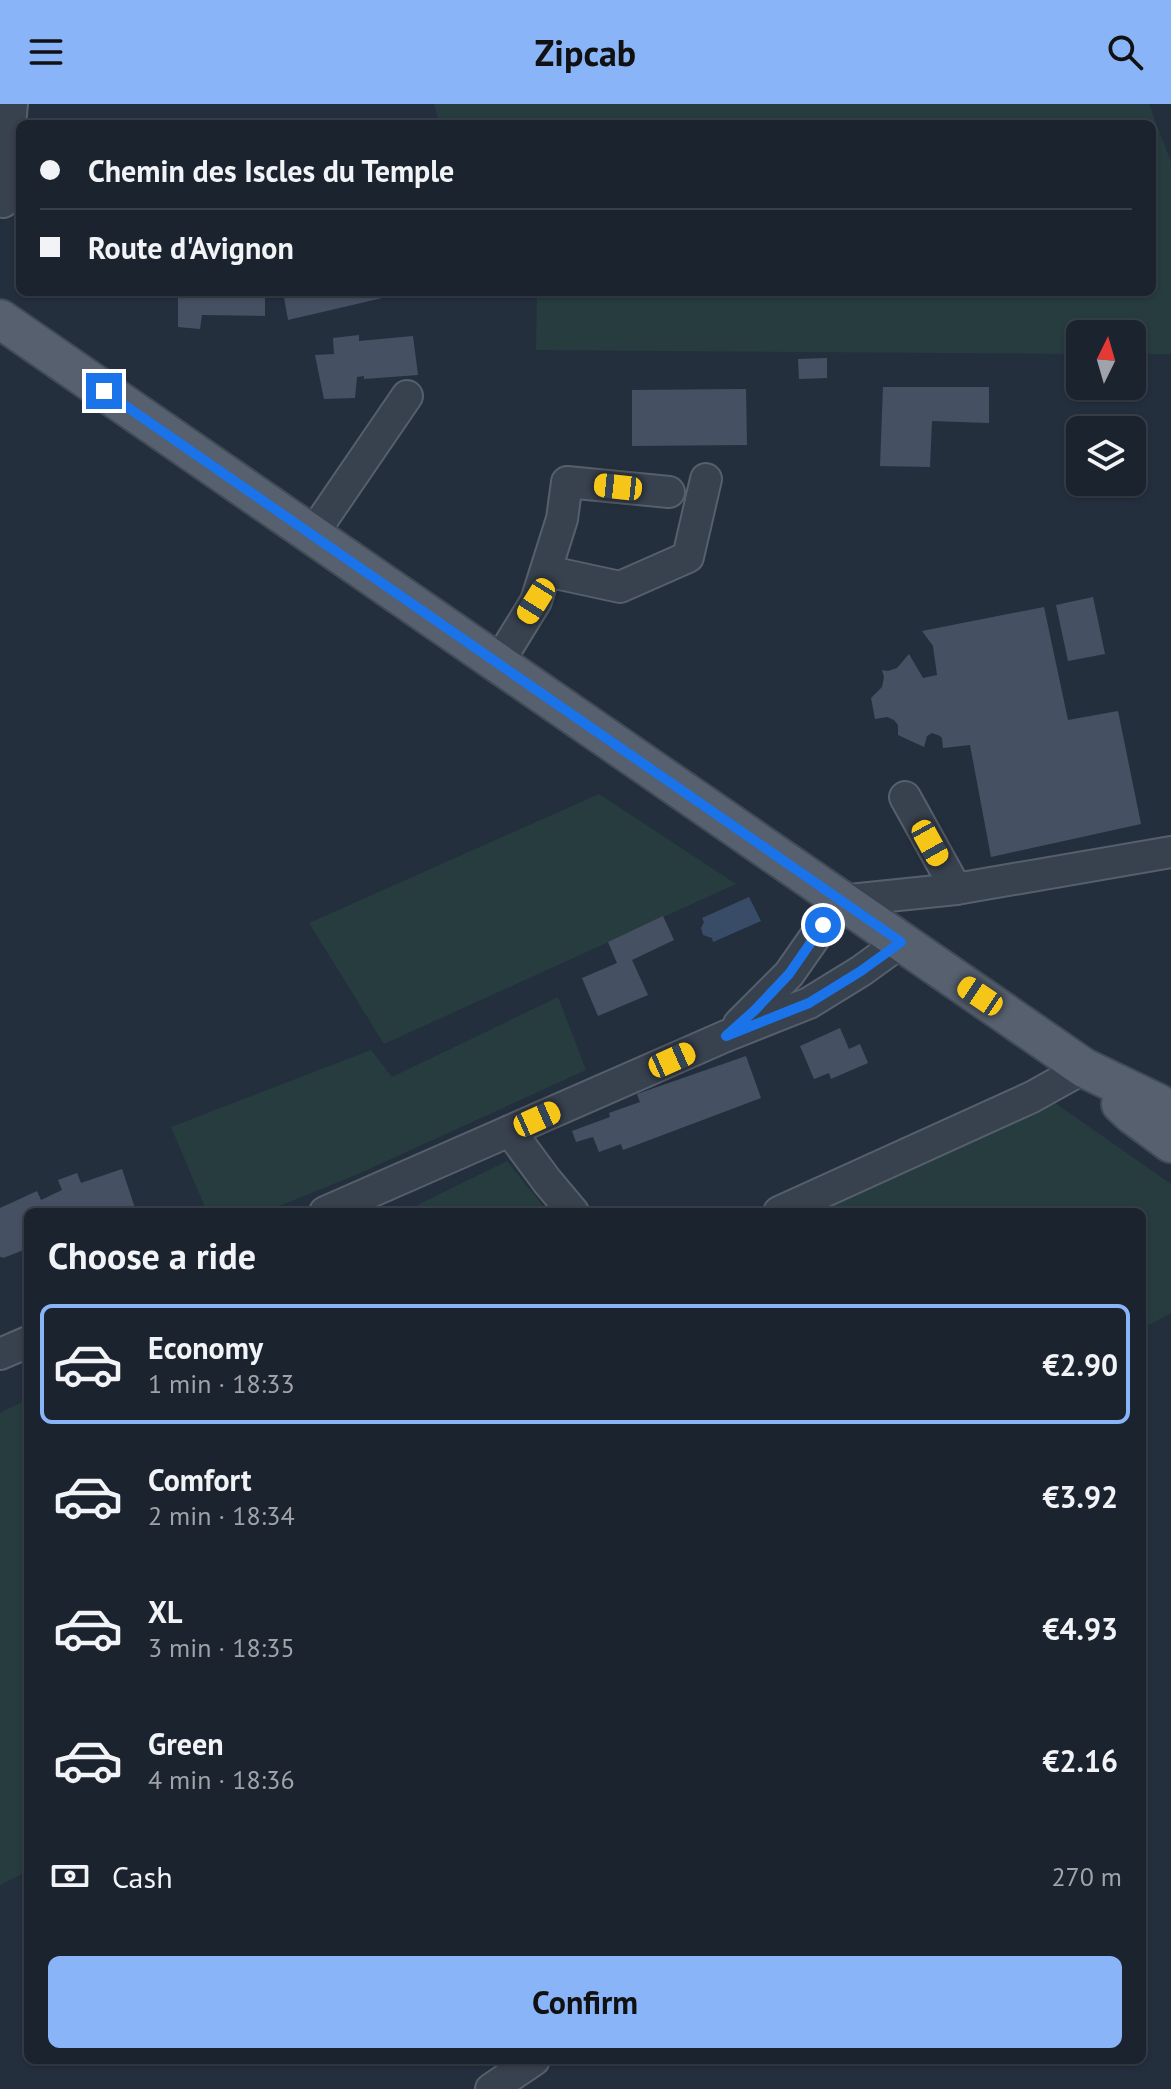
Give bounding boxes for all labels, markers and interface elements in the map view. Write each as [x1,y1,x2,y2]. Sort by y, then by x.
text: Zipcab [535,29,636,76]
icon: menu [24,30,68,74]
icon: search [1103,30,1147,74]
text: Chemin des Iscles du Temple [88,151,454,190]
text: Route d'Avignon [88,228,294,267]
north arrow [1066,320,1146,400]
map controls [1066,320,1146,496]
route end [86,373,122,409]
button: layers [1066,416,1146,496]
car [593,473,643,501]
car [513,574,559,628]
car [908,816,952,870]
route start [805,907,841,943]
car [953,973,1007,1019]
car [645,1039,699,1081]
car [510,1098,564,1140]
text: Choose a ride [48,1232,256,1279]
icon: car [52,1328,124,1400]
text: Economy [148,1328,263,1367]
text: €2.90 [1043,1345,1118,1384]
text: 1 min · 18:33 [148,1367,295,1400]
icon: car [52,1460,124,1532]
text: Comfort [148,1460,251,1499]
text: €3.92 [1043,1477,1118,1516]
text: 2 min · 18:34 [148,1499,295,1532]
icon: car [52,1592,124,1664]
text: XL [148,1592,182,1631]
text: €4.93 [1043,1609,1118,1648]
text: 3 min · 18:35 [148,1631,295,1664]
icon: car [52,1724,124,1796]
text: Green [148,1724,223,1763]
text: €2.16 [1043,1741,1118,1780]
text: 4 min · 18:36 [148,1763,295,1796]
icon: cash [48,1854,92,1898]
text: Cash [112,1857,173,1896]
text: 270 m [1051,1860,1122,1893]
button: Confirm [48,1956,1122,2048]

